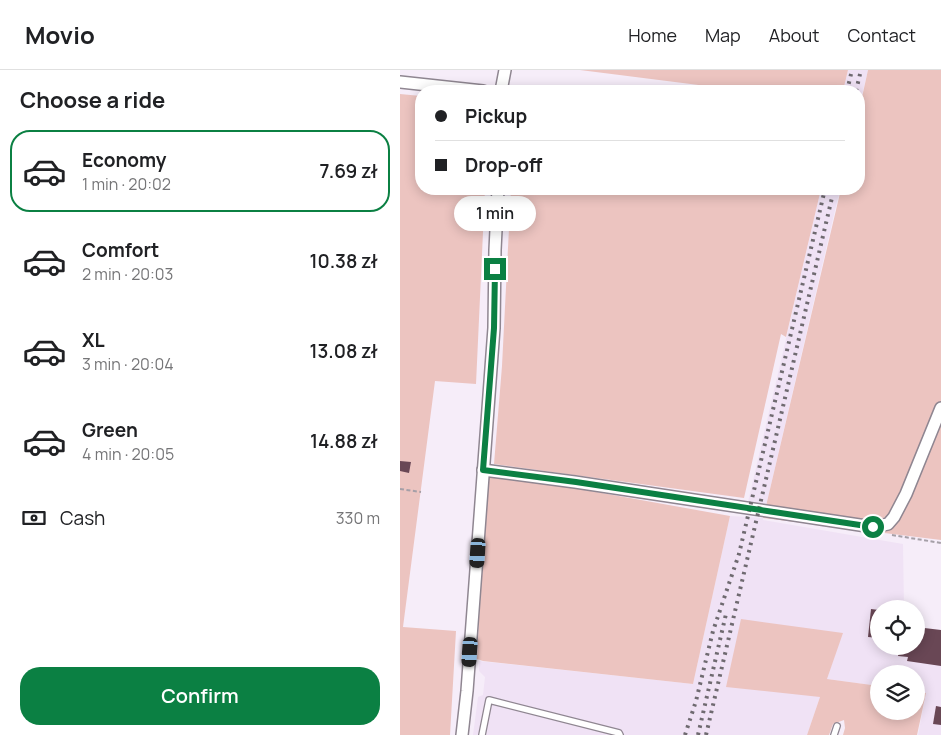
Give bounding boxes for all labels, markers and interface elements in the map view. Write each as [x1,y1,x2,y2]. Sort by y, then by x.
text: Movio [25,18,95,51]
text: Home [628,23,677,47]
text: Map [705,23,741,47]
text: About [769,23,819,47]
text: Contact [847,23,916,47]
text: Choose a ride [20,85,165,115]
text: Pickup [465,103,527,129]
text: Economy [82,147,166,173]
icon: car [22,149,67,194]
text: Drop-off [465,152,542,178]
text: 7.69 zł [319,158,378,184]
text: 1 min · 20:02 [82,173,171,195]
callout: 1 min [454,196,536,232]
text: 1 min [476,202,514,224]
text: Comfort [82,237,159,263]
icon: car [22,239,67,284]
text: 10.38 zł [309,248,378,274]
route end [484,258,506,280]
text: 2 min · 20:03 [82,263,173,285]
text: XL [82,327,105,353]
icon: car [22,329,67,374]
text: 13.08 zł [309,338,378,364]
text: 3 min · 20:04 [82,353,174,375]
text: Green [82,417,138,443]
icon: car [22,419,67,464]
text: 14.88 zł [310,428,378,454]
text: 4 min · 20:05 [82,443,174,465]
icon: cash [20,504,48,532]
text: Cash [60,505,105,531]
text: 330 m [336,507,380,529]
route start [862,516,884,538]
car [469,538,486,568]
map controls [870,600,925,720]
button: locate [870,600,925,655]
car [461,637,478,667]
button: layers [870,665,925,720]
button: Confirm [20,667,380,725]

